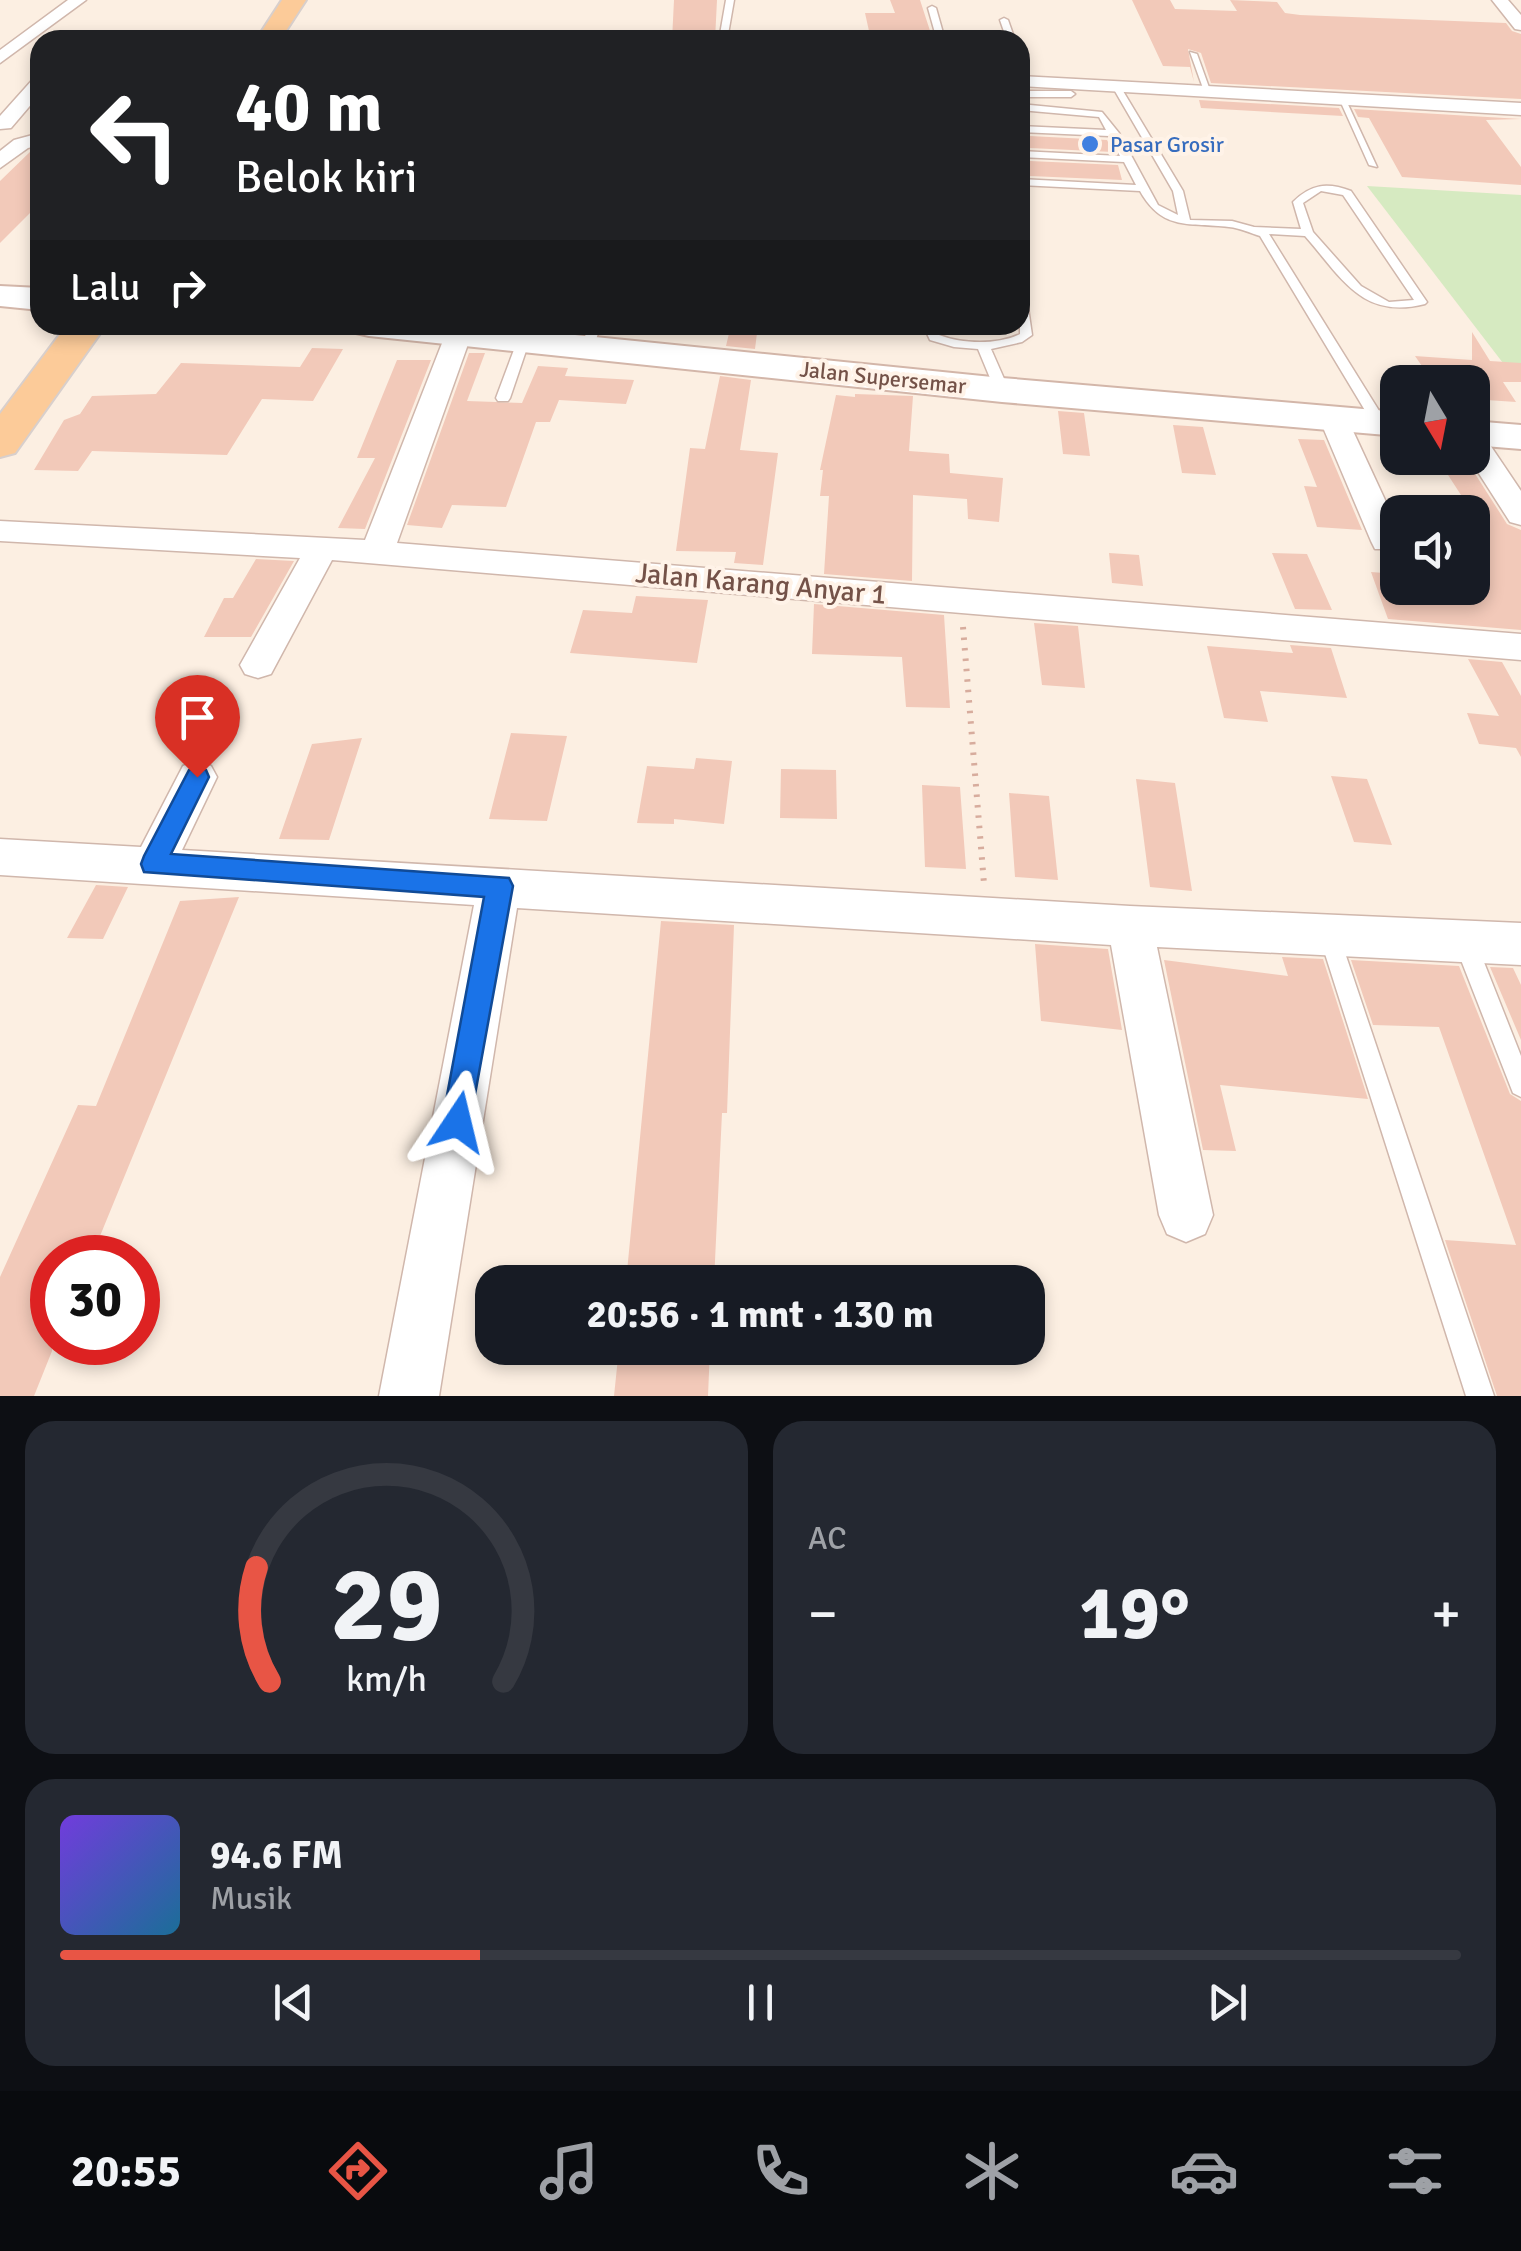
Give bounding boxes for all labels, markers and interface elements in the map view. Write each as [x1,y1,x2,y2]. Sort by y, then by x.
text: 40 m [235,64,383,150]
icon: left [70,70,200,200]
place label: Pasar Grosir [1110,131,1224,158]
marker: Pasar Grosir [1079,133,1101,155]
text: Belok kiri [235,150,417,205]
icon: right [160,260,215,315]
text: Lalu [70,264,140,311]
street label: Jalan Supersemar [798,355,968,400]
north arrow [1380,365,1490,475]
map controls [1380,365,1490,605]
button: sound [1380,495,1490,605]
street label: Jalan Karang Anyar 1 [634,556,888,612]
pin [155,675,240,778]
icon: arrive [170,690,225,745]
position arrow [406,1070,510,1174]
speed limit sign: 30 [30,1235,160,1365]
text: 20:56 · 1 mnt · 130 m [586,1291,934,1338]
text: AC [808,1519,846,1558]
text: 29 [330,1541,443,1669]
text: 19° [1079,1567,1190,1660]
text: − [808,1580,838,1648]
text: + [1431,1580,1461,1648]
text: km/h [346,1657,427,1701]
text: 94.6 FM [210,1832,343,1879]
text: Musik [210,1879,292,1918]
icon: previous [266,1975,321,2030]
icon: pause [733,1975,788,2030]
icon: next [1200,1975,1255,2030]
icon: directions [323,2136,393,2206]
icon: music [534,2136,604,2206]
icon: phone [746,2136,816,2206]
icon: climate [957,2136,1027,2206]
icon: car [1169,2136,1239,2206]
icon: filters [1380,2136,1450,2206]
text: 20:55 [71,2144,181,2199]

